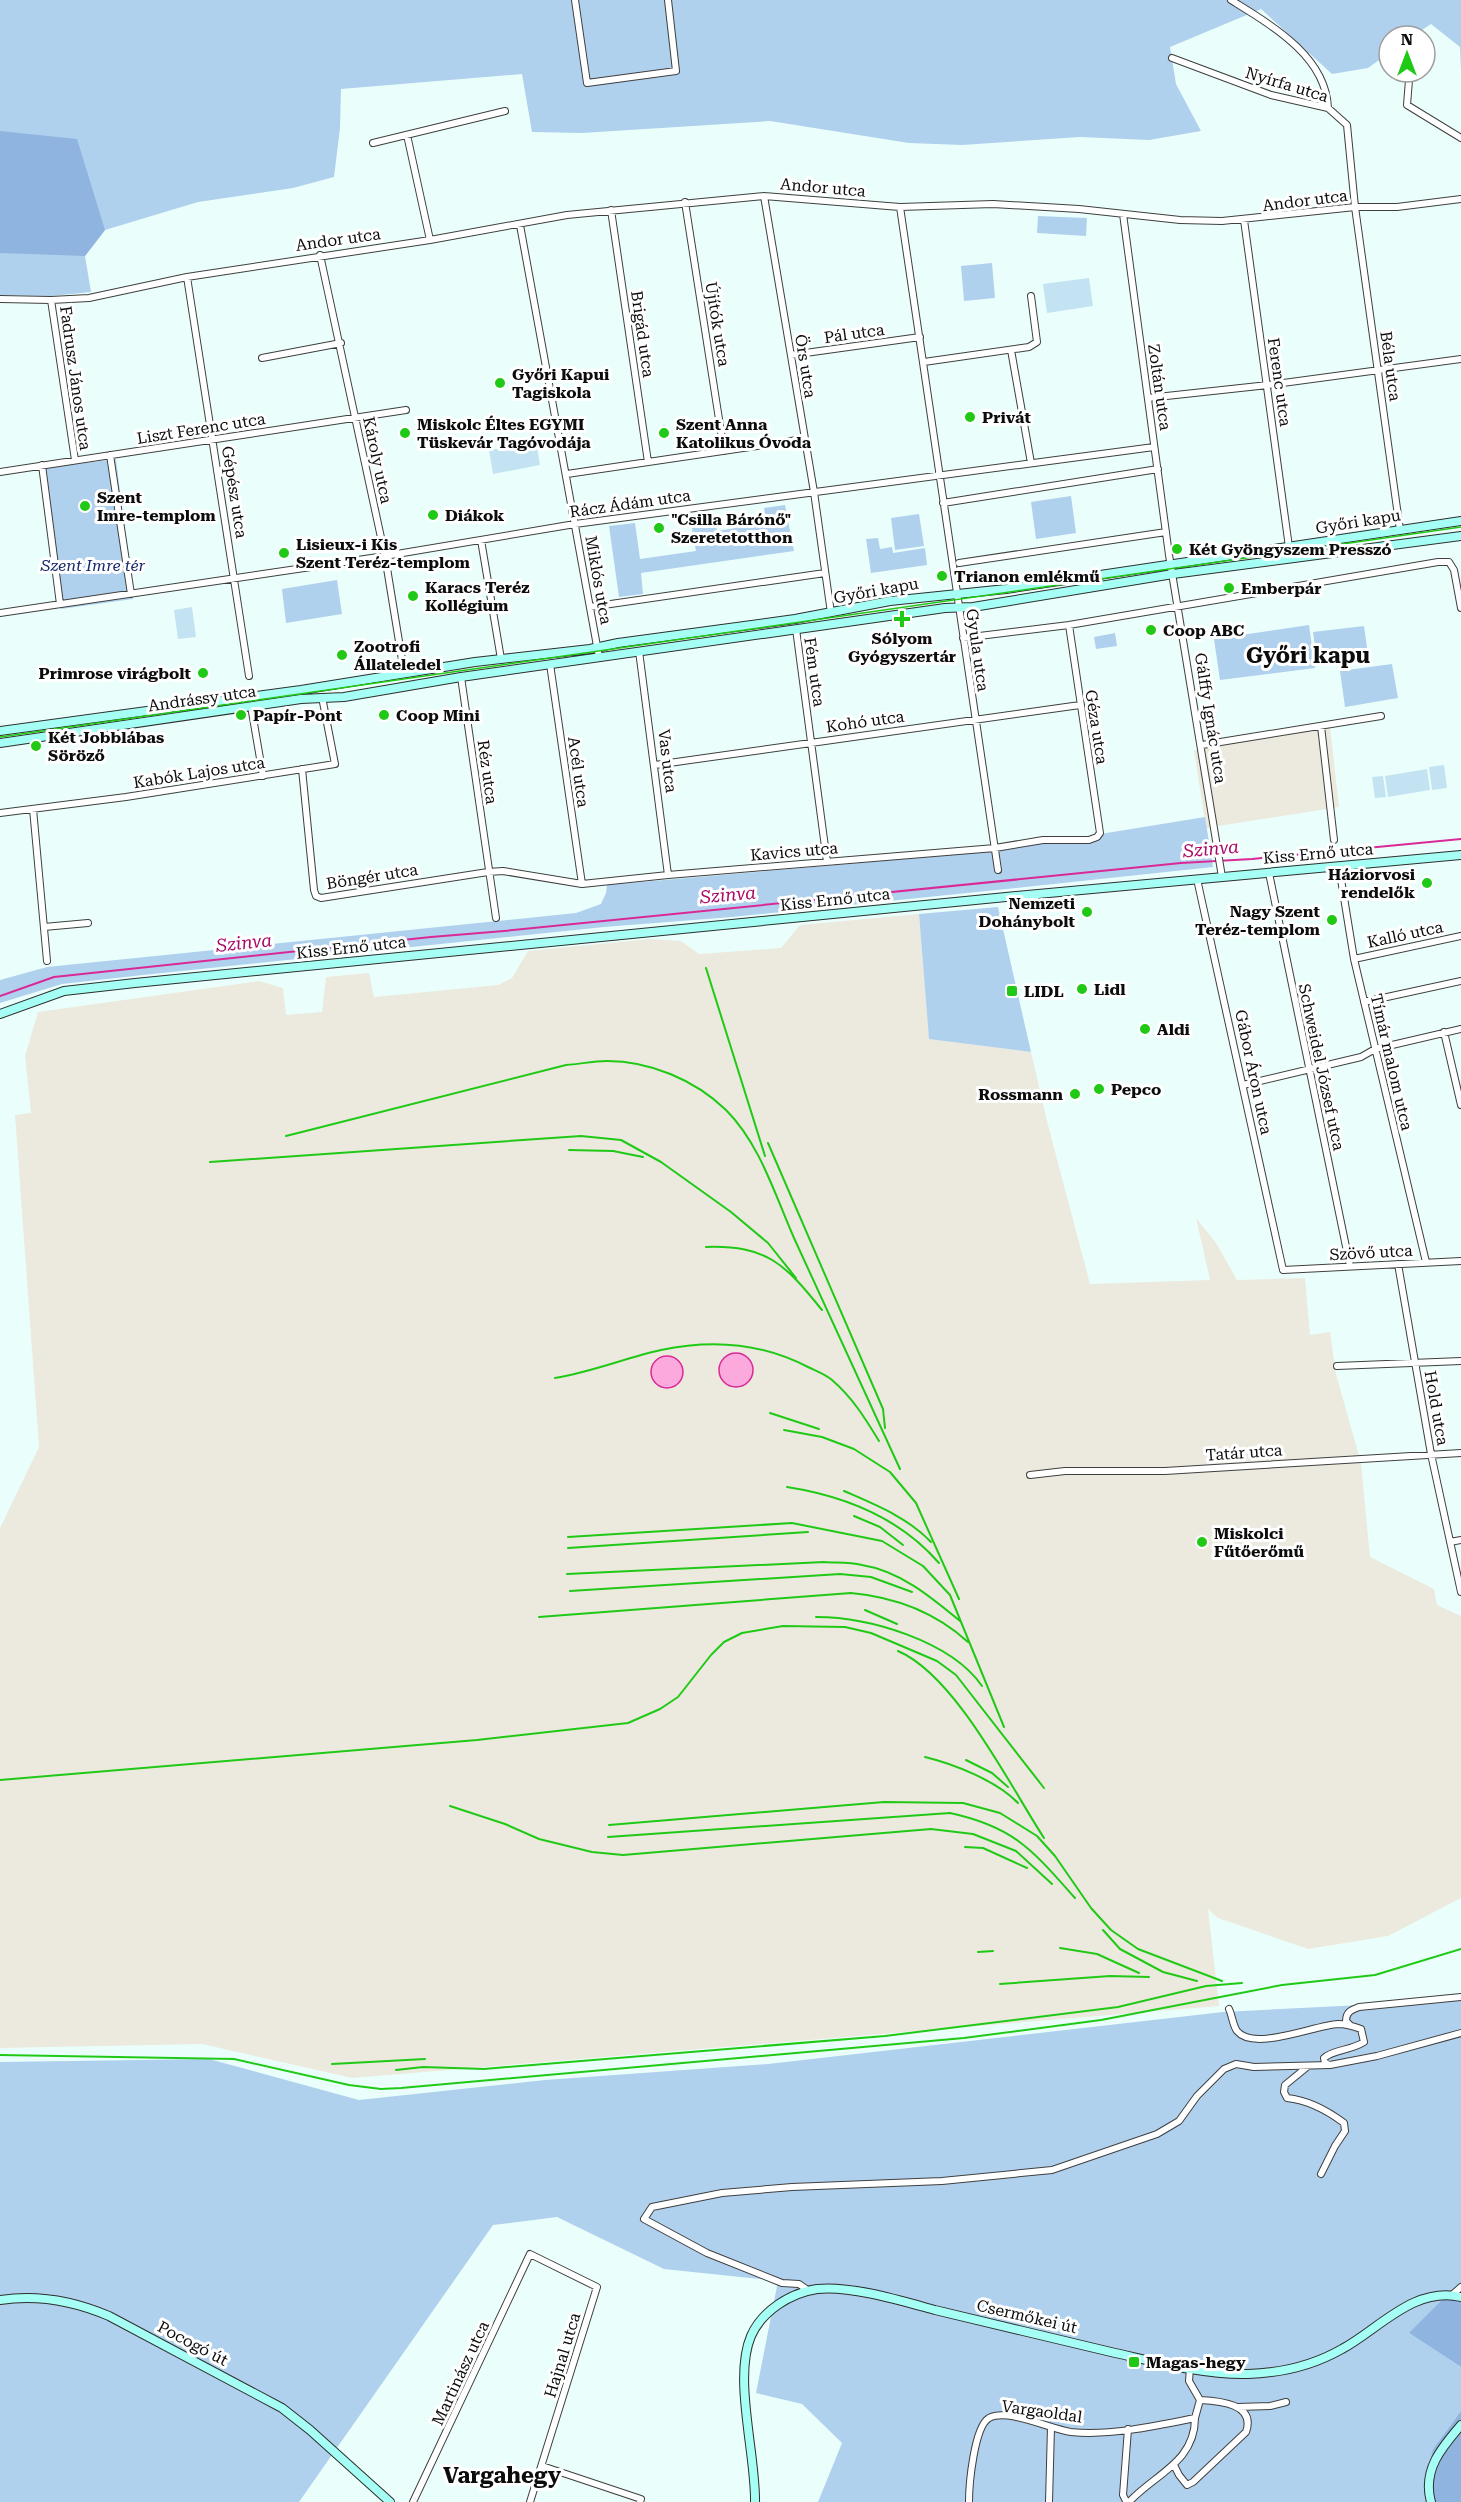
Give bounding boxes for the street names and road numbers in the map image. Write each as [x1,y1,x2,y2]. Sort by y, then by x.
street label: Nyírfa utca [1243,63,1331,106]
street label: Andor utca [779,174,867,201]
street label: Andor utca [1261,186,1349,215]
street label: Andor utca [294,224,382,255]
street label: Újítók utca [701,280,734,368]
street label: Brigád utca [627,289,658,379]
street label: Fadrusz János utca [56,305,95,452]
street label: Pál utca [823,320,886,347]
street label: Béla utca [1376,330,1405,403]
street label: Örs utca [791,333,820,400]
street label: Ferenc utca [1264,336,1295,428]
street label: Zoltán utca [1144,343,1175,432]
street label: Liszt Ferenc utca [135,409,267,448]
street label: Károly utca [359,415,396,506]
street label: Gépész utca [218,445,251,540]
street label: Rácz Ádám utca [568,486,692,521]
street label: Győri kapu [1314,505,1402,538]
street label: Miklós utca [581,534,616,626]
street label: Győri kapu [832,574,920,607]
street label: Gyula utca [962,607,993,693]
street label: Fém utca [800,636,829,708]
street label: Gálffy Ignác utca [1191,651,1230,785]
street label: Andrássy utca [147,681,258,715]
street label: Géza utca [1081,688,1112,766]
street label: Kohó utca [825,707,906,736]
street label: Vas utca [654,728,681,794]
street label: Acél utca [564,736,593,809]
street label: Réz utca [474,739,501,806]
street label: Kabók Lajos utca [132,753,266,792]
street label: Kavics utca [749,838,839,865]
street label: Kiss Ernő utca [1262,839,1374,868]
street label: Böngér utca [325,860,420,893]
street label: Kiss Ernő utca [779,884,891,915]
street label: Kalló utca [1365,917,1445,952]
street label: Kiss Ernő utca [295,932,407,963]
street label: Schweidel József utca [1295,982,1349,1153]
street label: Tímár malom utca [1367,992,1417,1133]
street label: Gábor Áron utca [1231,1008,1276,1137]
street label: Szövő utca [1329,1241,1413,1264]
street label: Hold utca [1421,1369,1452,1447]
street label: Tatár utca [1205,1440,1283,1465]
street label: Csermőkei út [975,2296,1079,2337]
street label: Hajnal utca [541,2310,585,2400]
street label: Pocogó út [154,2317,231,2370]
street label: Martinász utca [428,2318,493,2428]
street label: Vargaoldal [1000,2396,1083,2427]

